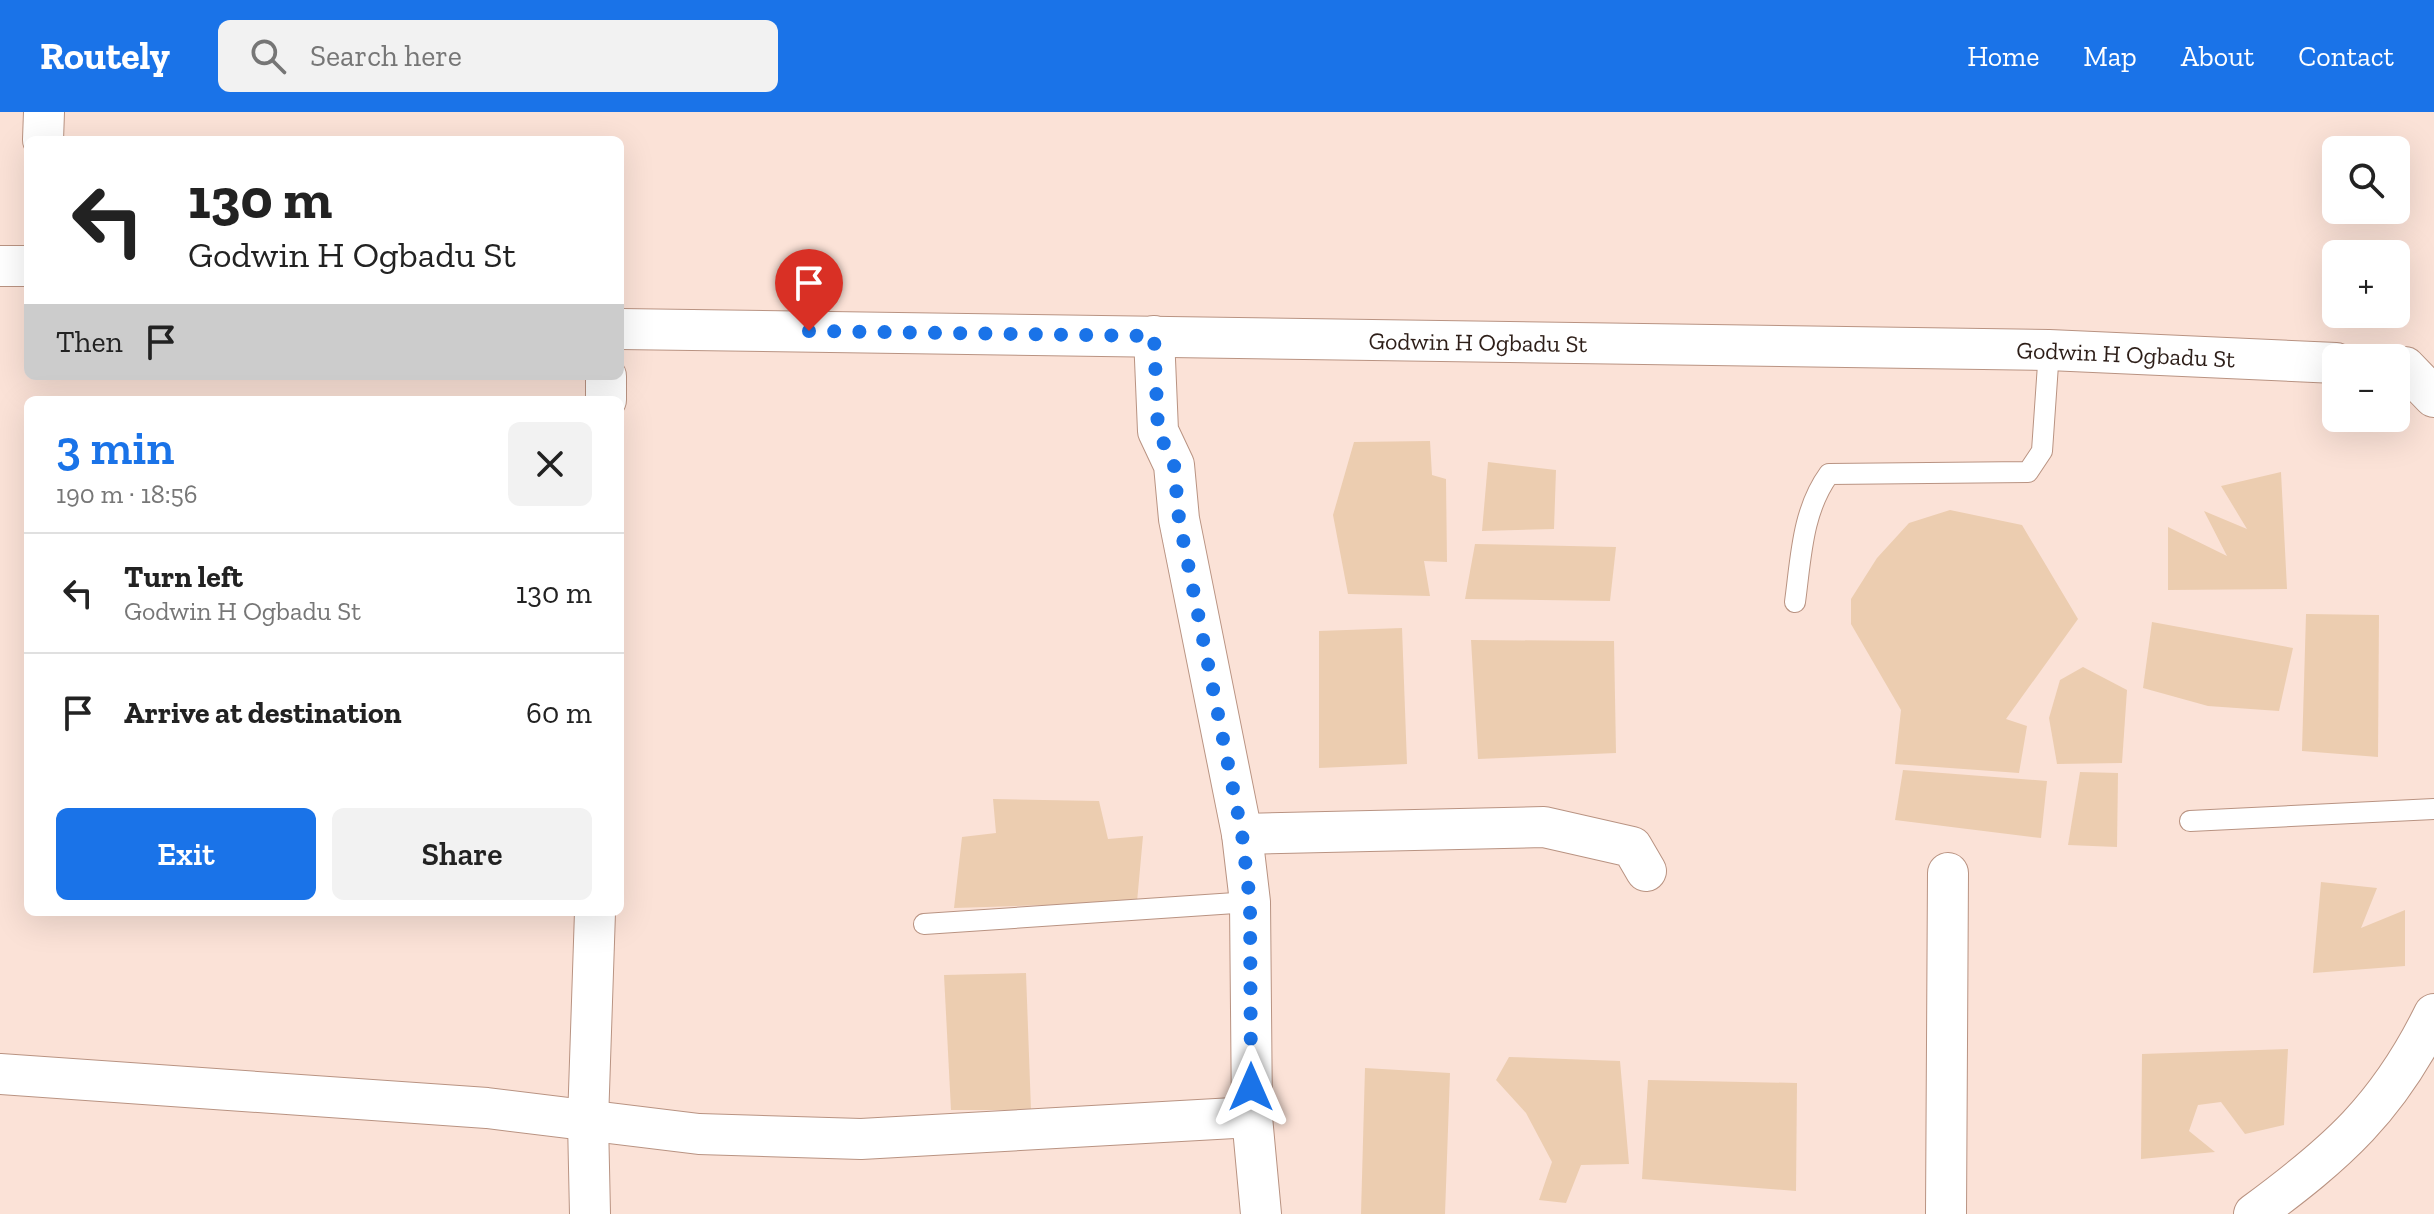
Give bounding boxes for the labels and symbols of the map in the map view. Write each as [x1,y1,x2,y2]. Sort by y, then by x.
pin [775,249,843,331]
street label: Godwin H Ogbadu St [1368,326,1588,358]
street label: Godwin H Ogbadu St [2016,335,2236,373]
position arrow [1209,1045,1293,1129]

